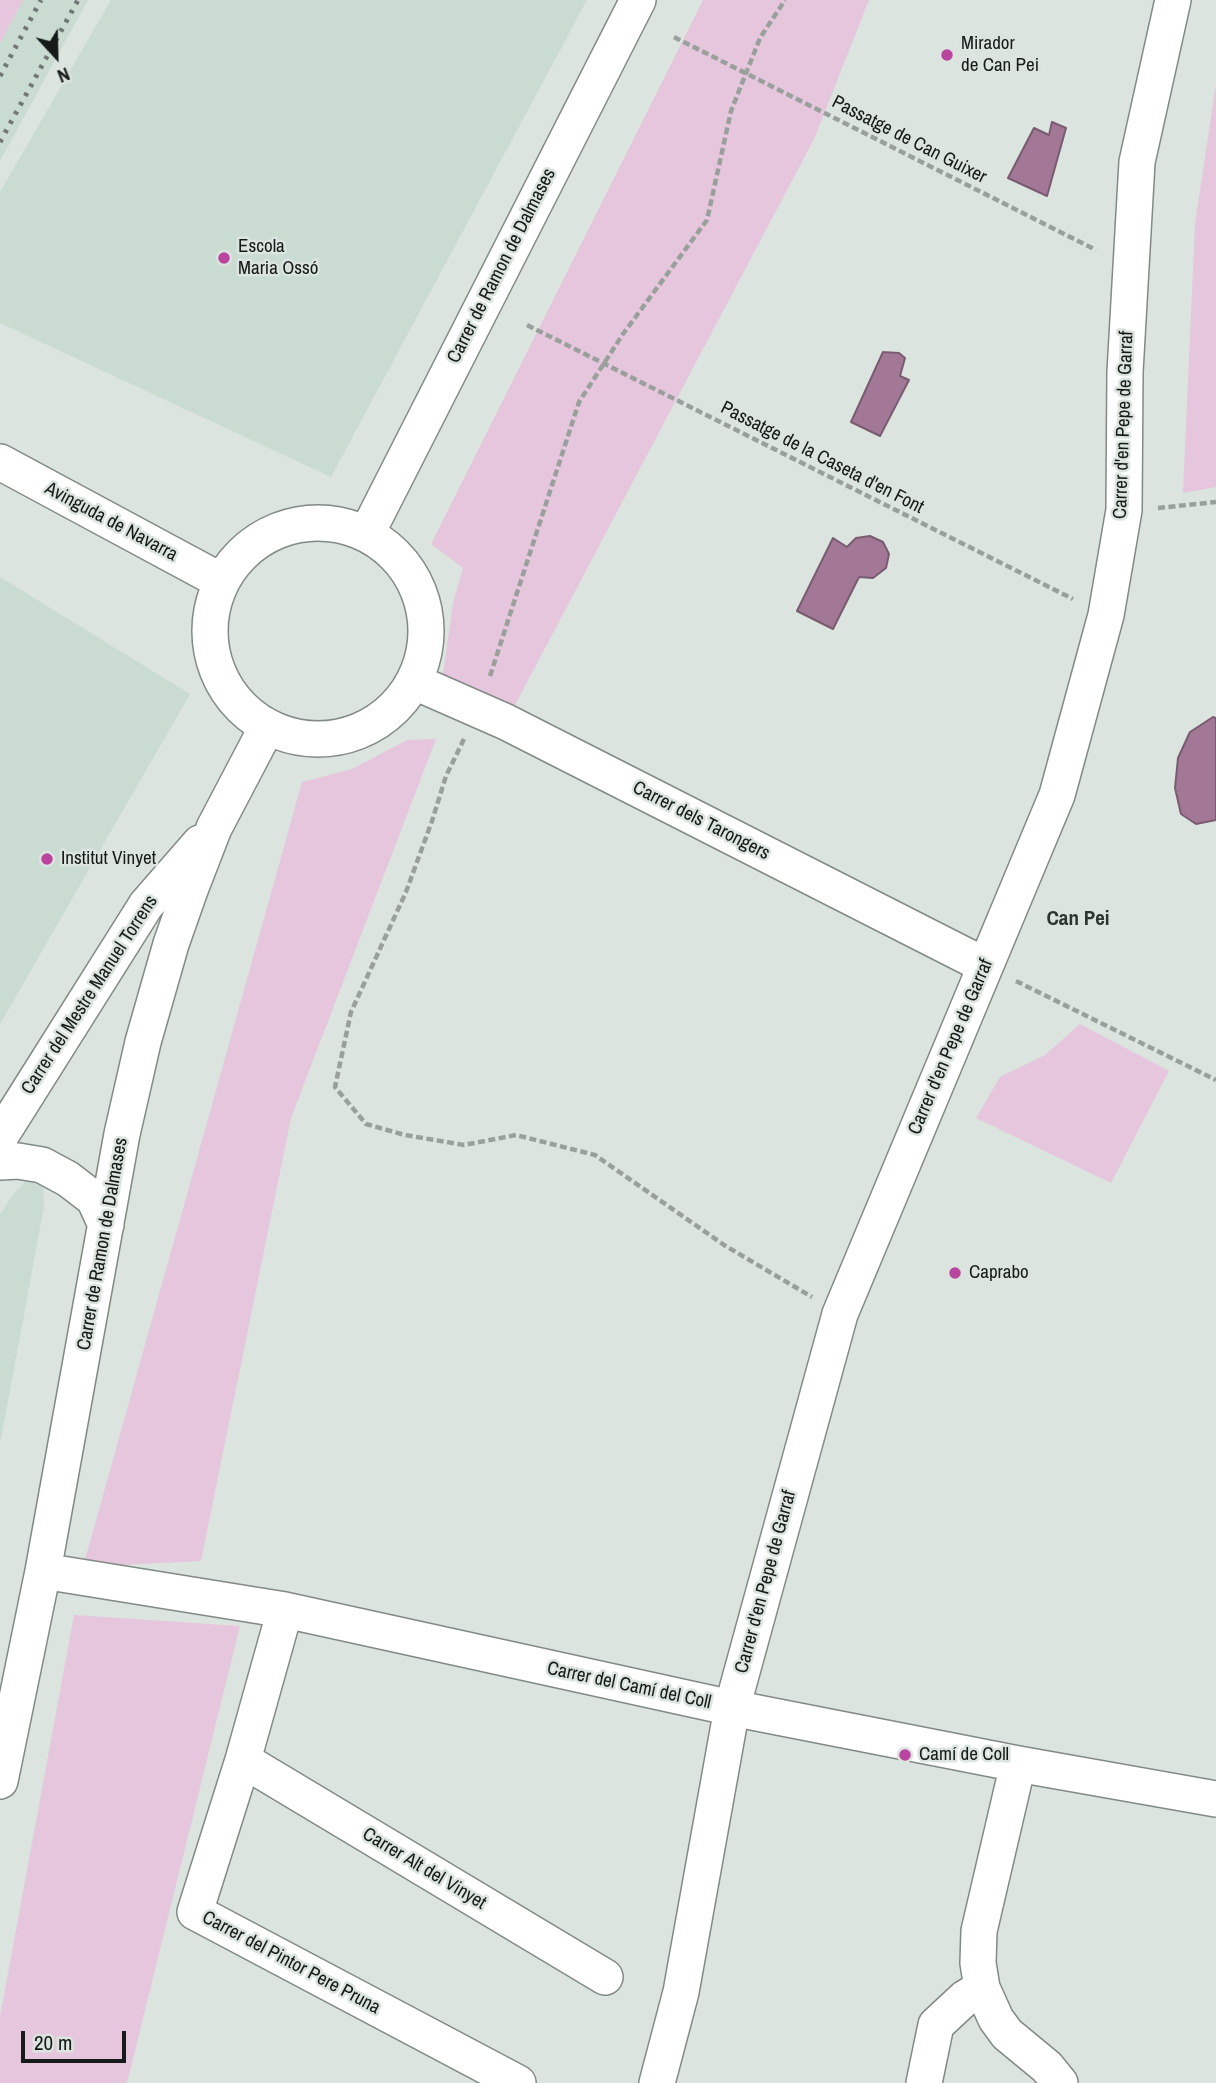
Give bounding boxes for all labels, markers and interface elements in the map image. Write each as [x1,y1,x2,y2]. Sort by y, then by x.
north arrow [21,21,91,91]
place label: Mirador de Can Pei [961,33,1039,77]
marker: Mirador de Can Pei [939,47,955,63]
text: N [54,61,74,90]
street label: Passatge de Can Guixer [828,91,990,189]
street label: Carrer de Ramon de Dalmases [443,165,561,367]
place label: Escola Maria Ossó [238,236,319,280]
marker: Escola Maria Ossó [216,250,232,266]
street label: Carrer d'en Pepe de Garraf [1109,331,1139,519]
street label: Passatge de la Caseta d'en Font [717,397,927,519]
street label: Avinguda de Navarra [41,477,181,567]
street label: Carrer dels Tarongers [629,777,773,865]
place label: Institut Vinyet [61,848,156,870]
marker: Institut Vinyet [39,851,55,867]
street label: Carrer del Mestre Manuel Torrens [17,891,163,1099]
district label: Can Pei [1046,906,1110,932]
street label: Carrer d'en Pepe de Garraf [904,956,998,1138]
street label: Carrer de Ramon de Dalmases [73,1136,133,1352]
place label: Caprabo [969,1262,1029,1284]
marker: Caprabo [947,1265,963,1281]
street label: Carrer d'en Pepe de Garraf [731,1488,801,1676]
street label: Carrer del Camí del Coll [545,1657,713,1715]
place label: Camí de Coll [919,1744,1009,1766]
marker: Camí de Coll [897,1747,913,1763]
street label: Carrer Alt del Vinyet [358,1823,490,1915]
street label: Carrer del Pintor Pere Pruna [198,1906,384,2020]
scale bar [24,2016,130,2060]
text: 20 m [34,2028,72,2057]

